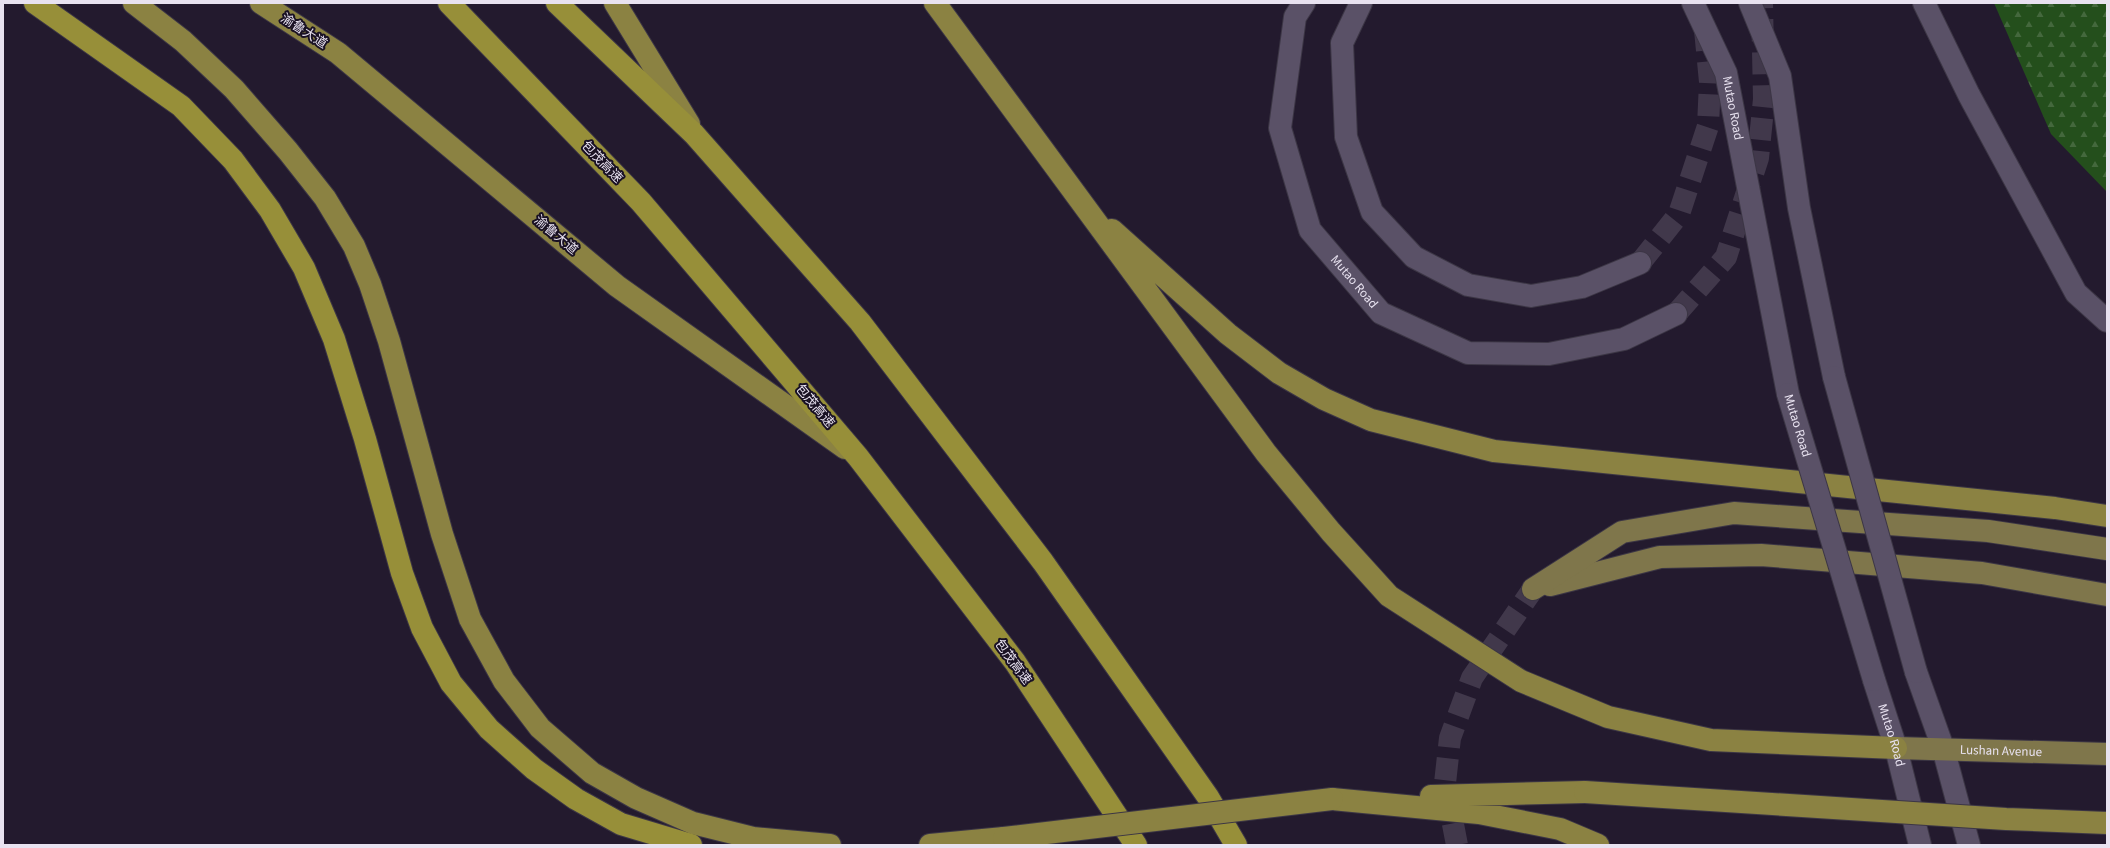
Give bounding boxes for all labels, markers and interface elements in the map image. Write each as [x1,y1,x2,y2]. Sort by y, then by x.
street label: 渝鲁大道 [277,9,331,53]
street label: Mutao Road [1718,74,1748,141]
street label: 包茂高速 [577,137,627,187]
street label: 渝鲁大道 [530,211,582,259]
street label: Mutao Road [1326,251,1382,312]
street label: 包茂高速 [791,380,839,432]
street label: Mutao Road [1780,392,1815,459]
street label: 包茂高速 [990,636,1036,688]
street label: Mutao Road [1873,702,1909,769]
street label: Lushan Avenue [1960,741,2042,761]

